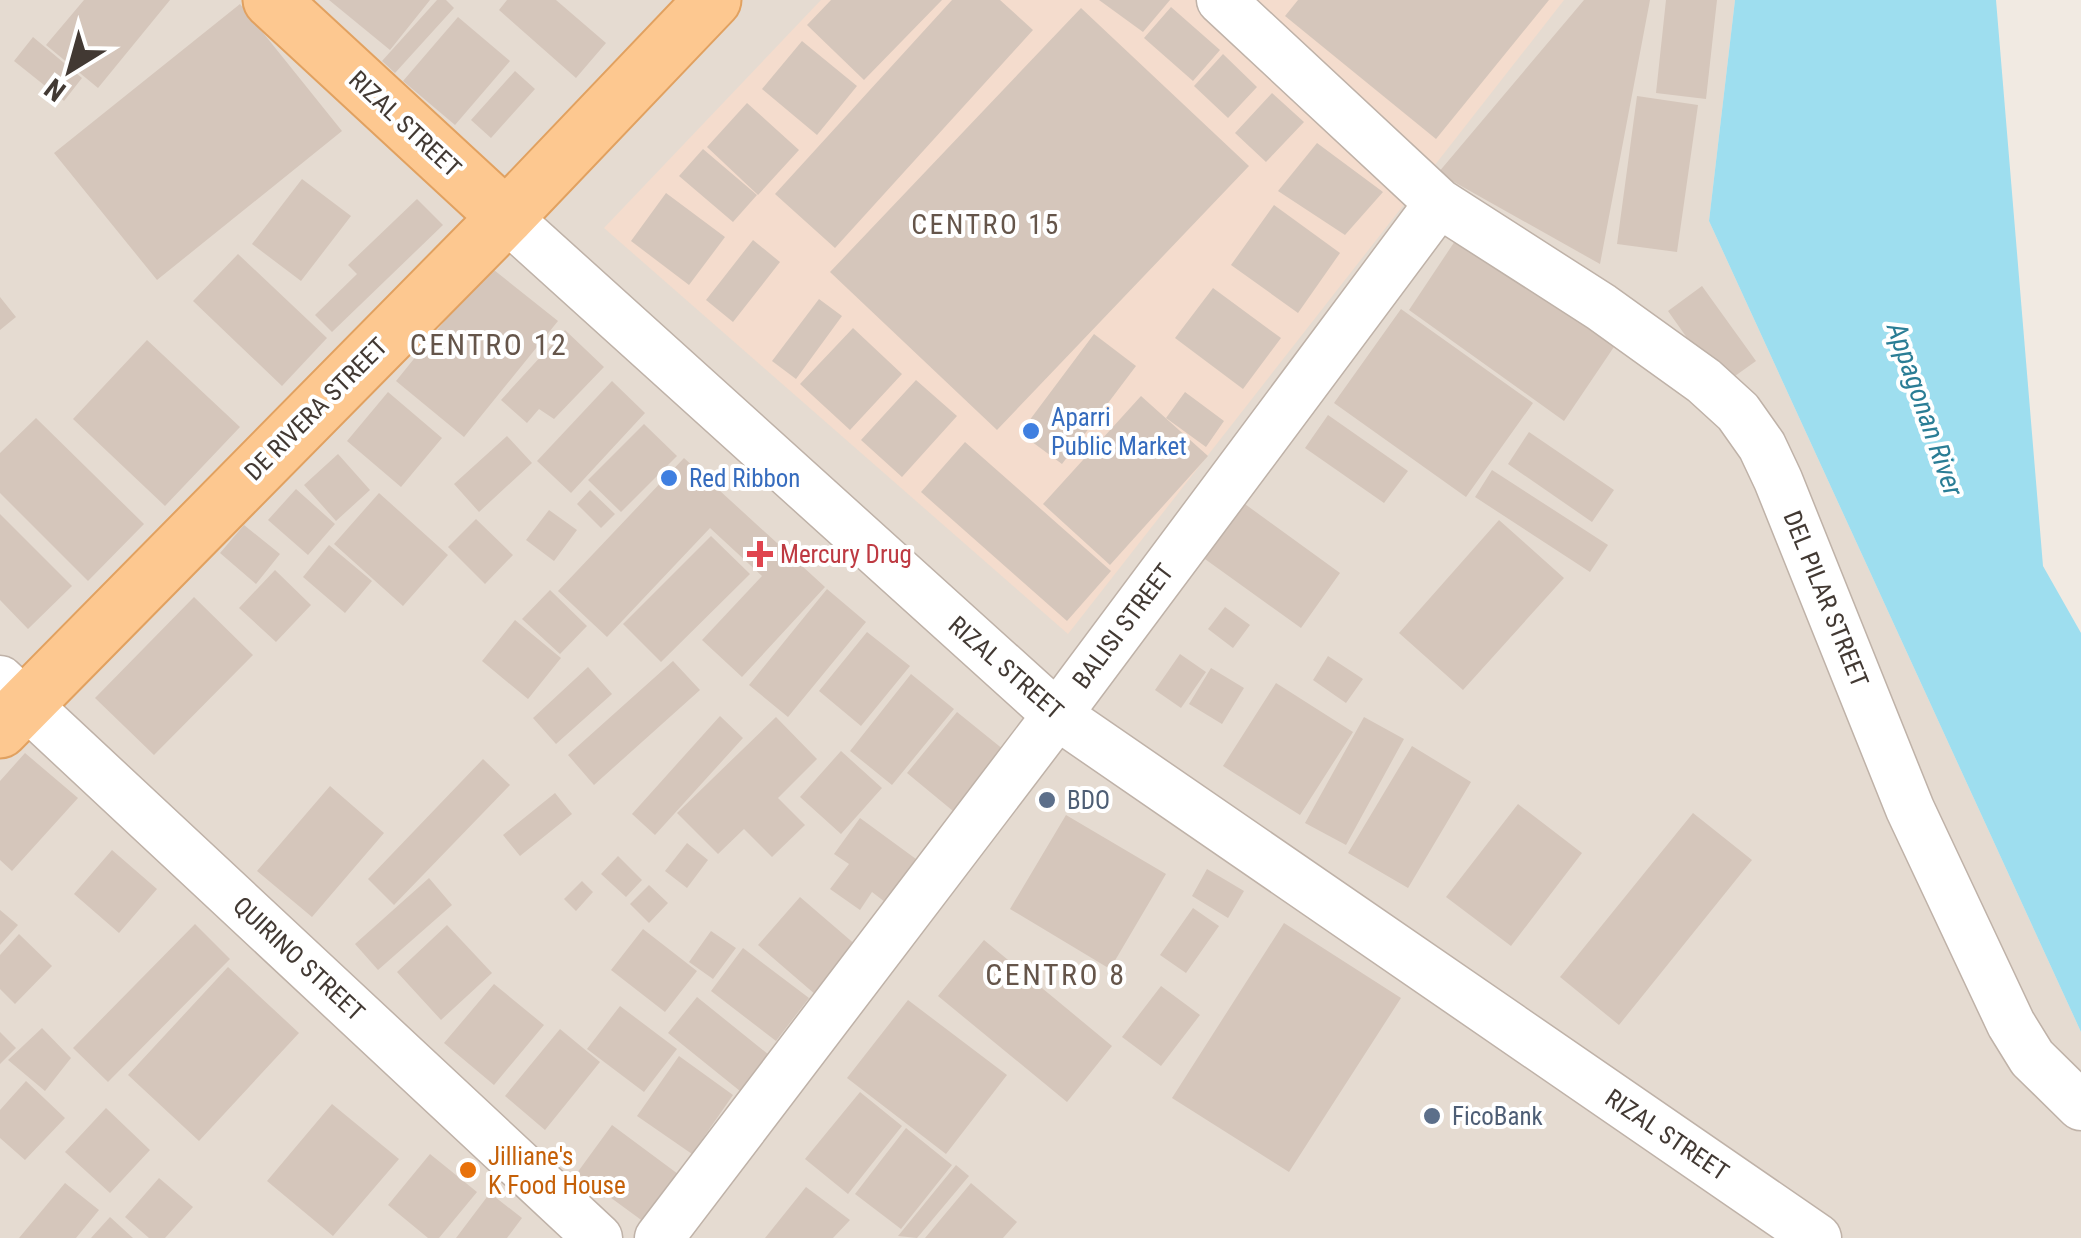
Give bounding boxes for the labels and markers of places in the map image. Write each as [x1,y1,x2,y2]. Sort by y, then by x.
place label: Aparri Public Market [1051,403,1187,461]
marker: Aparri Public Market [1020,420,1042,442]
place label: Red Ribbon [689,464,800,493]
marker: Red Ribbon [658,467,680,489]
place label: Mercury Drug [780,540,912,569]
marker: Mercury Drug [749,543,771,565]
place label: BDO [1067,786,1110,815]
marker: BDO [1036,789,1058,811]
place label: FicoBank [1452,1102,1544,1131]
marker: FicoBank [1421,1105,1443,1127]
place label: Jilliane's K Food House [488,1142,626,1200]
marker: Jilliane's K Food House [457,1159,479,1181]

